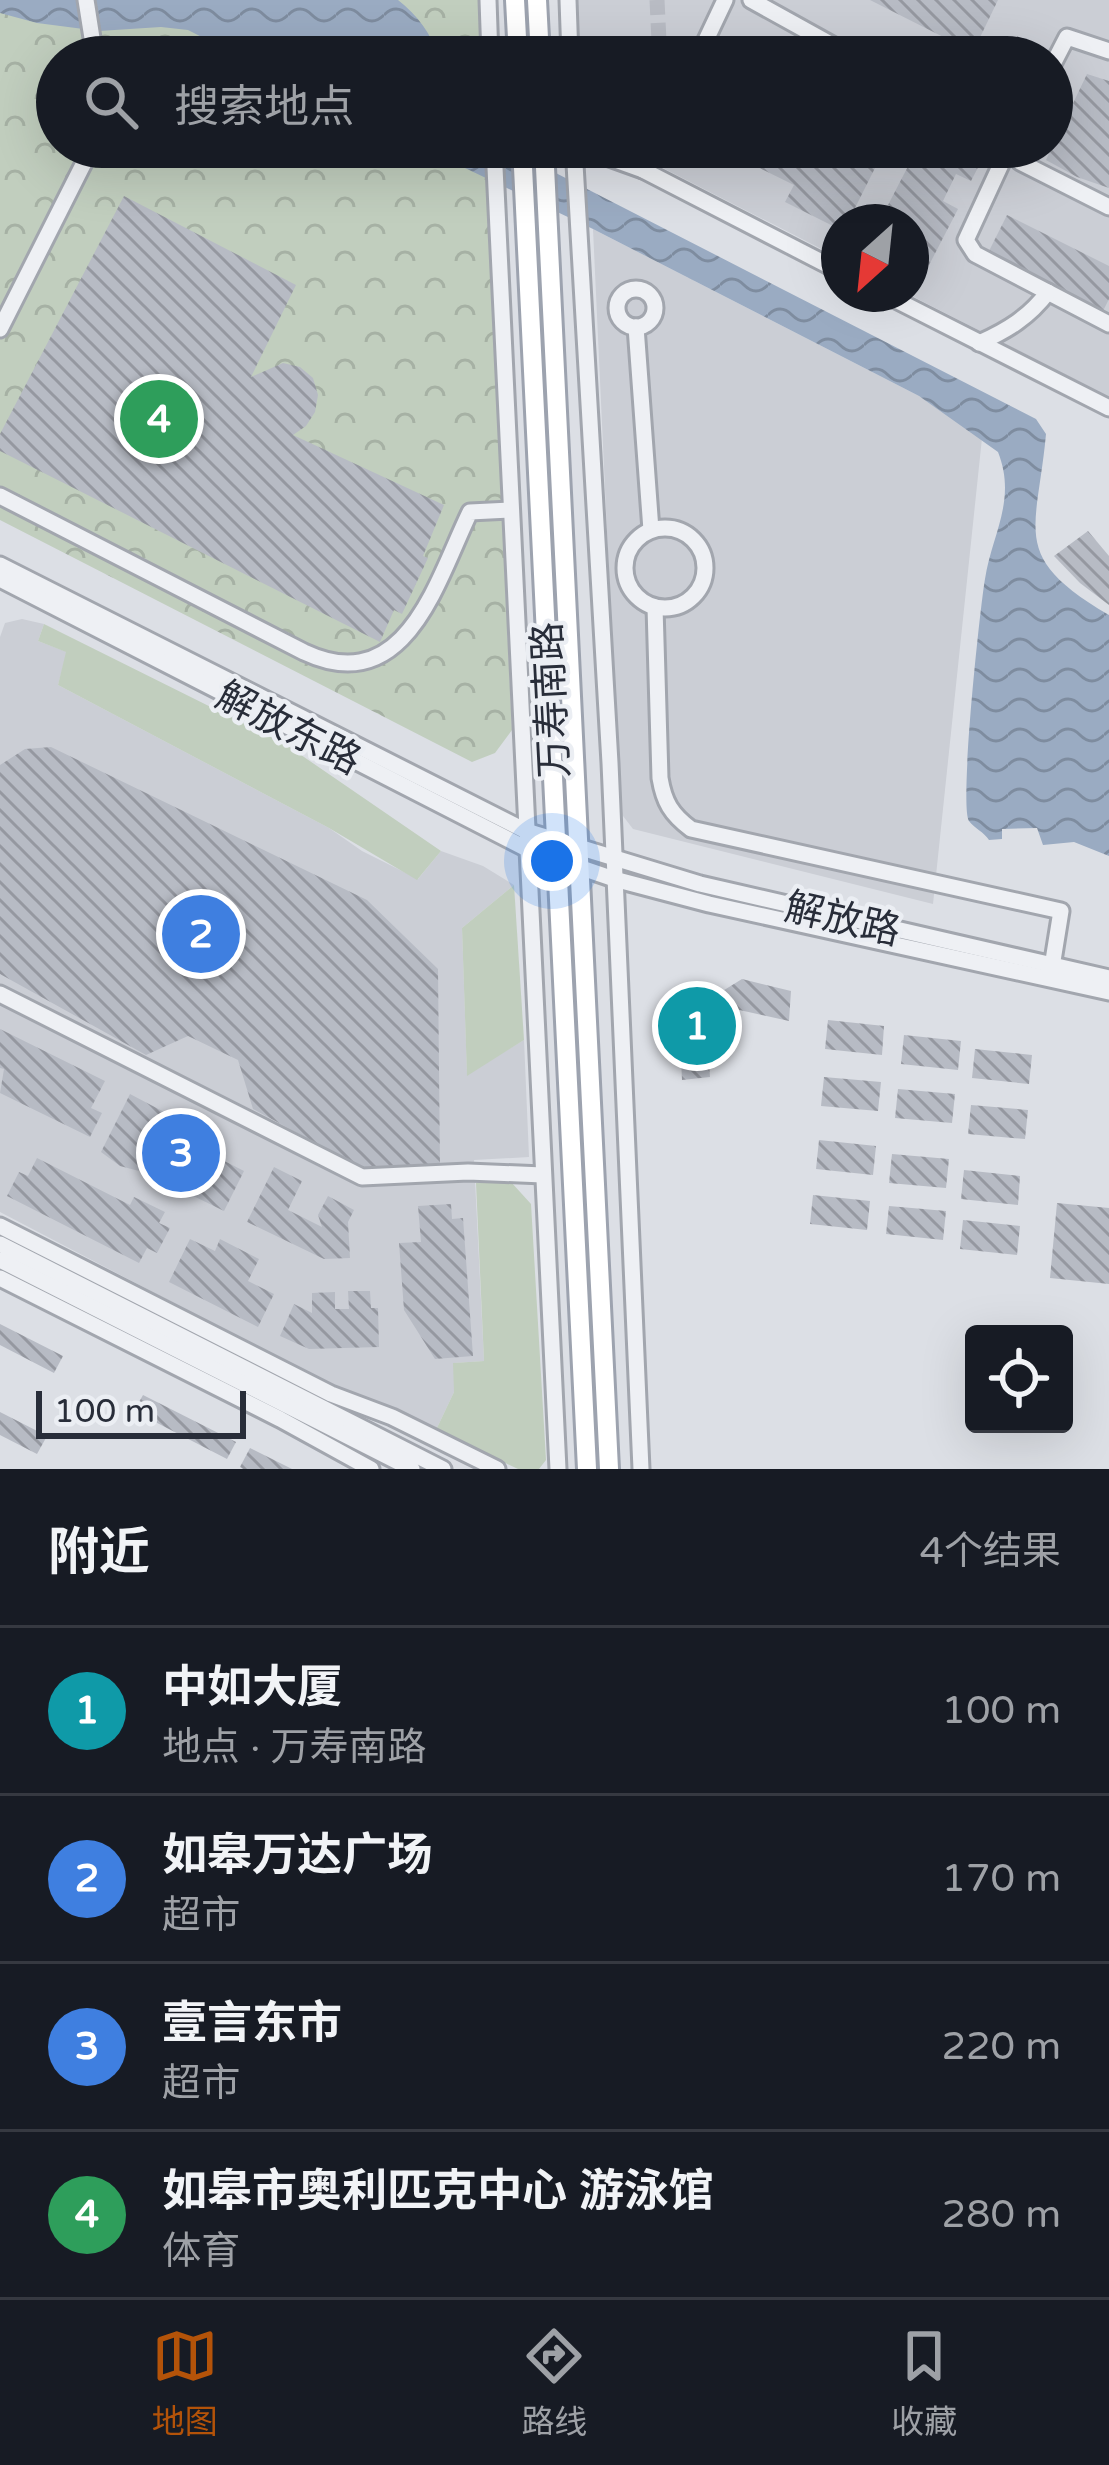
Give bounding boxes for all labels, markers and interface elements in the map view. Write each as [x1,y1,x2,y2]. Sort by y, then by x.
search box [36,36,1073,168]
icon: search [78,69,144,135]
text: 搜索地点 [174,81,354,135]
north arrow [821,204,929,312]
pin: 4 [120,374,198,464]
street label: 万寿南路 [524,621,579,779]
street label: 解放东路 [208,672,368,785]
your location [522,831,582,891]
street label: 解放路 [780,883,905,956]
pin: 2 [162,889,240,979]
pin: 1 [658,981,736,1071]
pin: 3 [142,1108,220,1198]
map controls [965,1325,1073,1433]
button: locate [965,1325,1073,1433]
scale bar [36,1385,246,1438]
text: 100 m [54,1392,155,1431]
text: 附近 [48,1522,150,1584]
text: 4个结果 [920,1528,1061,1575]
text: 中如大厦 [162,1661,342,1715]
text: 1 [75,1687,99,1734]
text: 100 m [942,1687,1061,1734]
text: 地点 · 万寿南路 [162,1724,426,1771]
text: 如皋万达广场 [162,1829,432,1883]
text: 2 [75,1855,99,1902]
text: 170 m [942,1855,1061,1902]
text: 超市 [162,1892,240,1939]
text: 壹言东市 [162,1997,342,2051]
text: 3 [75,2023,99,2070]
text: 220 m [942,2023,1061,2070]
text: 超市 [162,2060,240,2107]
text: 如皋市奥利匹克中心 游泳馆 [162,2165,714,2219]
text: 4 [75,2191,99,2238]
text: 280 m [942,2191,1061,2238]
text: 体育 [162,2228,240,2275]
tab: 地图 [152,2323,218,2443]
tab: 路线 [521,2323,587,2443]
tab: 收藏 [891,2323,957,2443]

